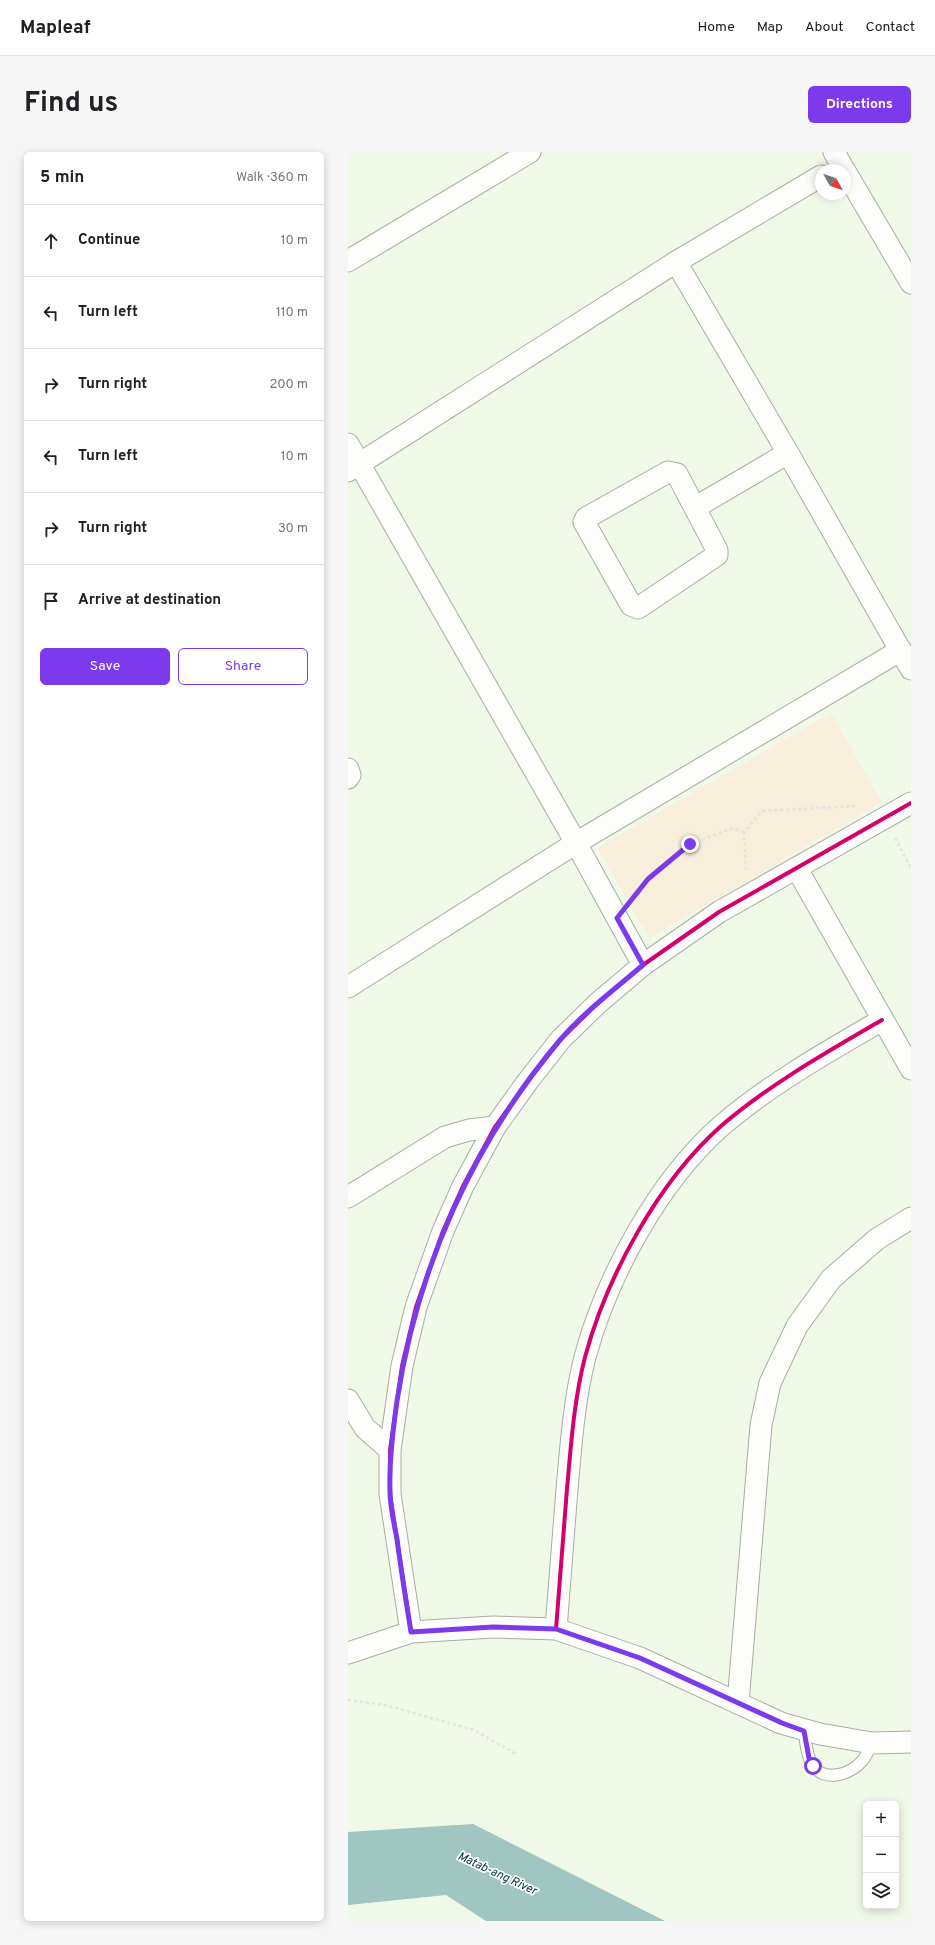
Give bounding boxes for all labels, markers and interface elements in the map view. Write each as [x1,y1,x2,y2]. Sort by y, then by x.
text: Mapleaf [20,16,91,40]
text: Home [698,19,735,36]
text: Map [757,19,783,36]
text: About [805,19,844,36]
text: Contact [866,19,915,36]
text: Find us [24,86,118,122]
button: Directions [808,86,911,123]
north arrow [815,164,851,200]
text: 5 min [40,167,84,189]
text: Walk · 360 m [236,170,308,186]
icon: ahead [40,230,62,252]
text: Continue [78,231,140,250]
text: 10 m [281,233,308,249]
icon: left [40,302,62,324]
text: Turn left [78,303,138,322]
text: 110 m [276,305,308,321]
icon: right [40,374,62,396]
text: Turn right [78,375,147,394]
text: 200 m [269,377,308,393]
icon: left [40,446,62,468]
text: Turn left [78,447,138,466]
text: 10 m [281,449,308,465]
icon: right [40,518,62,540]
text: Turn right [78,519,147,538]
text: 30 m [278,521,308,537]
icon: arrive [40,590,62,612]
text: Arrive at destination [78,591,221,610]
button: Save [40,648,170,685]
button: Share [178,648,308,685]
route end [681,835,699,853]
route start [804,1757,822,1775]
map controls [863,1801,899,1909]
button: + [863,1801,899,1837]
button: − [863,1837,899,1873]
water label: Matab-ang River [455,1849,540,1900]
button: layers [863,1873,899,1909]

